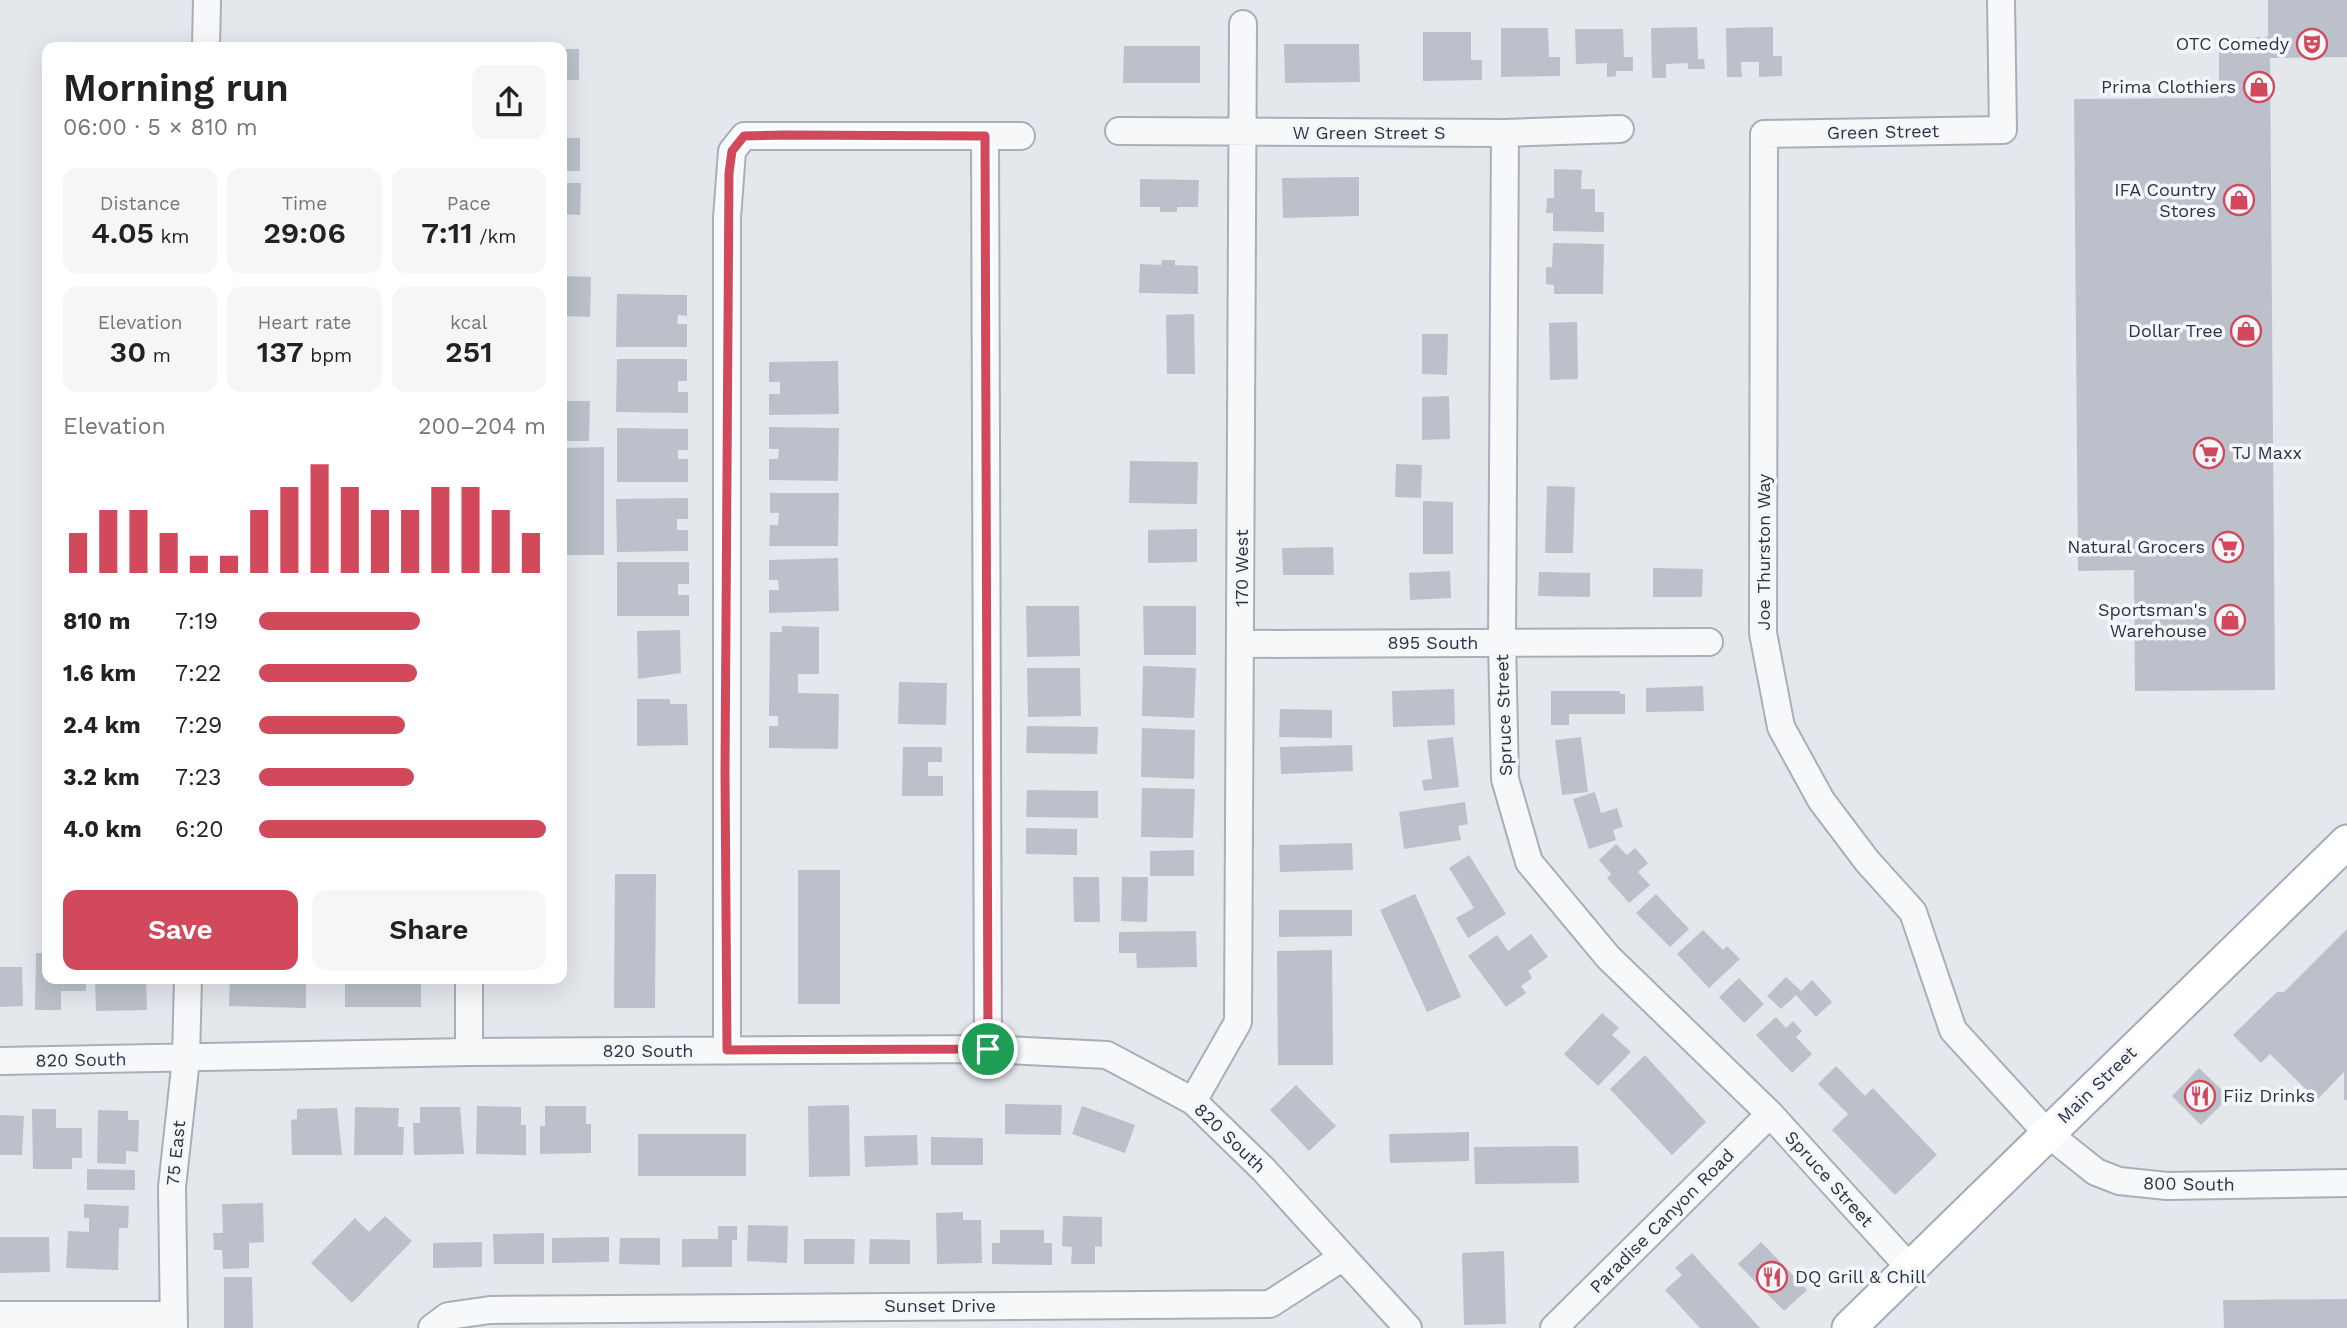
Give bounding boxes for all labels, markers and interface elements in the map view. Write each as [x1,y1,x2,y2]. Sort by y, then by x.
theatre icon: OTC Comedy [2295,27,2329,61]
place label: OTC Comedy [2176,33,2290,54]
button: share [472,65,546,139]
text: Morning run [63,66,289,110]
shop icon: Prima Clothiers [2242,70,2276,104]
place label: Prima Clothiers [2101,76,2236,97]
text: 06:00 · 5 × 810 m [63,114,258,141]
street label: Green Street [1827,120,1940,143]
street label: W Green Street S [1293,122,1446,143]
place label: IFA Country Stores [2114,179,2217,221]
shop icon: IFA Country Stores [2222,183,2256,217]
text: Distance [100,192,181,215]
text: Time [282,192,327,215]
text: Pace [447,192,491,215]
text: 4.05 [91,215,154,250]
text: 29:06 [263,215,346,250]
text: 7:11 [421,215,473,250]
text: km [154,225,189,248]
text: /km [473,225,516,248]
text: Elevation [98,311,183,334]
text: Heart rate [258,311,351,334]
text: kcal [450,311,488,334]
shop icon: Dollar Tree [2229,314,2263,348]
place label: Dollar Tree [2128,320,2223,341]
text: 30 [109,334,146,369]
text: 137 [257,334,304,369]
text: 251 [445,334,493,369]
text: m [146,344,171,367]
text: bpm [304,344,352,367]
text: Elevation [63,413,166,440]
text: 200–204 m [418,413,546,440]
supermarket icon: TJ Maxx [2192,436,2226,470]
place label: TJ Maxx [2232,442,2302,463]
street label: Joe Thurston Way [1753,473,1774,630]
street label: 170 West [1231,529,1252,607]
supermarket icon: Natural Grocers [2211,530,2245,564]
place label: Natural Grocers [2067,536,2205,557]
place label: Sportsman's Warehouse [2098,599,2207,641]
shop icon: Sportsman's Warehouse [2213,603,2247,637]
text: 810 m [63,608,130,635]
text: 7:19 [175,608,218,635]
street label: 895 South [1388,632,1478,653]
street label: Spruce Street [1491,653,1516,776]
text: 1.6 km [63,660,136,687]
text: 7:22 [175,660,222,687]
text: 2.4 km [63,712,141,739]
text: 7:29 [175,712,222,739]
text: 3.2 km [63,764,140,791]
text: 7:23 [175,764,222,791]
text: 4.0 km [63,816,142,843]
text: 6:20 [175,816,224,843]
button: Save [63,890,298,970]
button: Share [312,890,546,970]
pin [958,1019,1018,1079]
icon: arrive [969,1030,1007,1068]
street label: 820 South [602,1040,694,1061]
street label: Main Street [2053,1041,2141,1128]
street label: 820 South [35,1048,127,1071]
restaurant icon: Fiiz Drinks [2183,1079,2217,1113]
place label: Fiiz Drinks [2223,1085,2315,1106]
street label: 820 South [1190,1098,1270,1177]
street label: 75 East [162,1119,189,1187]
street label: Spruce Street [1781,1126,1878,1231]
street label: Paradise Canyon Road [1585,1144,1738,1297]
street label: 800 South [2143,1172,2235,1195]
restaurant icon: DQ Grill & Chill [1755,1260,1789,1294]
place label: DQ Grill & Chill [1795,1266,1926,1287]
street label: Sunset Drive [884,1295,996,1316]

